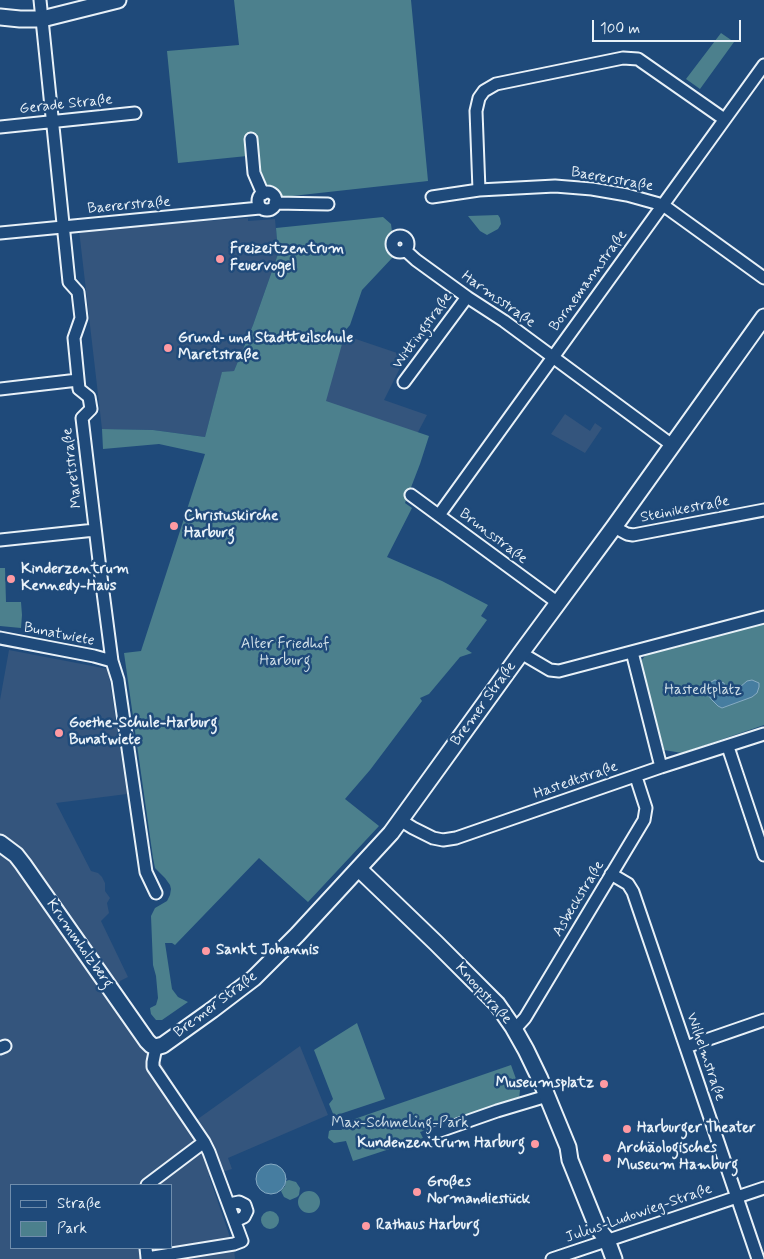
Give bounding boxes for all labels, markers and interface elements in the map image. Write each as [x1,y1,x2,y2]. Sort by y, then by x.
scale bar [594,10,743,42]
text: 100 m [600,19,640,39]
street label: Gerade Straße [19,91,113,119]
street label: Baererstraße [569,164,655,196]
street label: Baererstraße [87,193,171,219]
street label: Bornemannstraße [546,227,632,335]
place label: Freizeitzentrum Feuervogel [230,241,344,276]
marker: Freizeitzentrum Feuervogel [214,253,226,265]
street label: Harmsstraße [457,268,539,332]
street label: Wittingstraße [389,289,457,373]
place label: Grund‐ und Stadtteilschule Maretstraße [178,330,353,365]
marker: Grund‐ und Stadtteilschule Maretstraße [162,342,174,354]
street label: Maretstraße [59,427,87,509]
street label: Steinikestraße [639,493,731,527]
street label: Brunsstraße [455,505,531,569]
place label: Christuskirche Harburg [184,508,278,543]
marker: Christuskirche Harburg [168,520,180,532]
place label: Kinderzentrum Kennedy-Haus [21,561,129,596]
marker: Kinderzentrum Kennedy-Haus [5,573,17,585]
street label: Bunatwiete [22,619,96,651]
park label: Alter Friedhof Harburg [241,636,329,671]
street label: Bremer Straße [447,658,521,750]
park label: Hastedtplatz [664,682,742,700]
place label: Goethe-Schule-Harburg Bunatwiete [69,715,217,750]
marker: Goethe-Schule-Harburg Bunatwiete [53,727,65,739]
street label: Hastedtstraße [532,758,620,804]
street label: Asbeckstraße [549,858,609,940]
street label: Krummholzberg [42,896,116,992]
place label: Sankt Johannis [216,942,319,960]
marker: Sankt Johannis [200,945,212,957]
street label: Knoopstraße [451,960,515,1028]
street label: Bremer Straße [171,968,261,1042]
street label: Wilhelmstraße [681,1010,729,1104]
place label: Museumsplatz [496,1075,594,1093]
marker: Museumsplatz [598,1078,610,1090]
park label: Max-Schmeling-Park [331,1115,469,1133]
place label: Harburger Theater [637,1120,756,1138]
marker: Harburger Theater [621,1123,633,1135]
place label: Kundenzentrum Harburg [357,1135,525,1153]
marker: Kundenzentrum Harburg [529,1138,541,1150]
place label: Archäologisches Museum Hamburg [617,1140,738,1175]
marker: Archäologisches Museum Hamburg [601,1152,613,1164]
place label: Großes Normandiestück [427,1174,530,1209]
street label: Julius-Ludowieg-Straße [563,1180,715,1248]
legend [10,1184,172,1249]
marker: Großes Normandiestück [411,1186,423,1198]
text: Straße [57,1194,101,1214]
place label: Rathaus Harburg [376,1217,480,1235]
text: Park [57,1219,87,1239]
marker: Rathaus Harburg [360,1220,372,1232]

